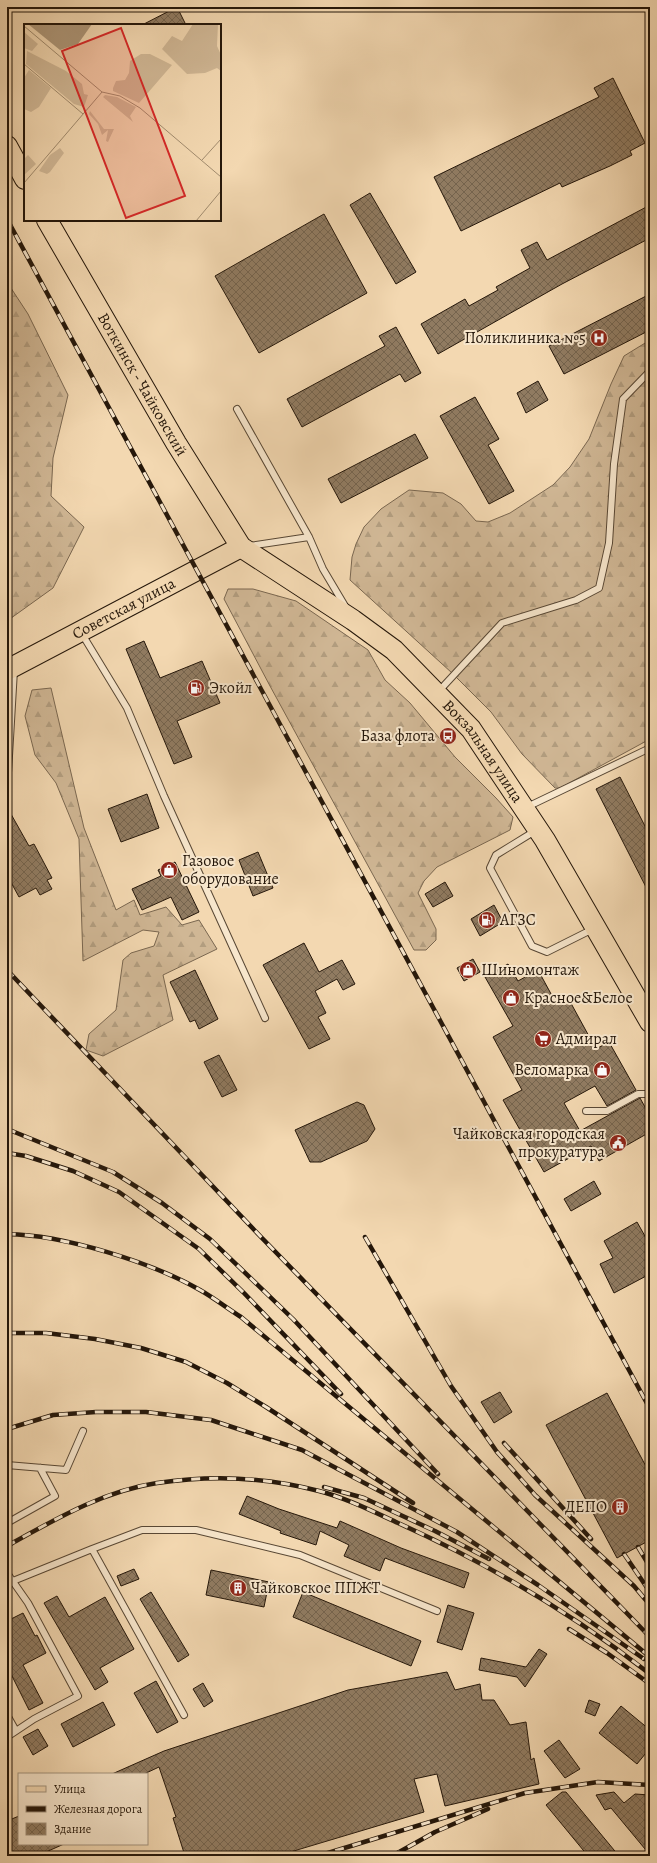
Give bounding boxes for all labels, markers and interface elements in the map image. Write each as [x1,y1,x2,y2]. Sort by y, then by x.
inset map [24,24,221,221]
street label: Воткинск - Чайковский [92,309,193,460]
place label: Поликлиника №5 [465,327,586,349]
hospital icon: Поликлиника №5 [589,328,609,348]
street label: Советская улица [68,572,180,645]
place label: Экойл [209,677,252,699]
fuel station icon: Экойл [186,678,206,698]
street label: Вокзальная улица [437,695,529,808]
place label: База флота [360,725,436,747]
bus stop icon: База флота [438,726,458,746]
place label: Газовое оборудование [182,850,279,890]
shop icon: Газовое оборудование [159,860,179,880]
place label: АГЗС [499,909,536,931]
fuel station icon: АГЗС [477,910,497,930]
place label: Шиномонтаж [481,959,579,981]
shop icon: Шиномонтаж [458,960,478,980]
place label: Красное&Белое [524,987,633,1009]
shop icon: Красное&Белое [501,988,521,1008]
place label: Адмирал [555,1028,617,1050]
supermarket icon: Адмирал [533,1029,553,1049]
place label: Веломарка [514,1059,590,1081]
shop icon: Веломарка [592,1060,612,1080]
place label: Чайковская городская прокуратура [453,1123,606,1163]
public building icon: Чайковская городская прокуратура [608,1133,628,1153]
place label: ДЕПО [565,1496,607,1518]
building icon: ДЕПО [610,1497,630,1517]
place label: Чайковское ППЖТ [251,1577,380,1599]
building icon: Чайковское ППЖТ [228,1578,248,1598]
legend [18,1773,148,1845]
text: Улица [54,1781,86,1797]
text: Железная дорога [54,1801,143,1817]
text: Здание [54,1821,91,1837]

